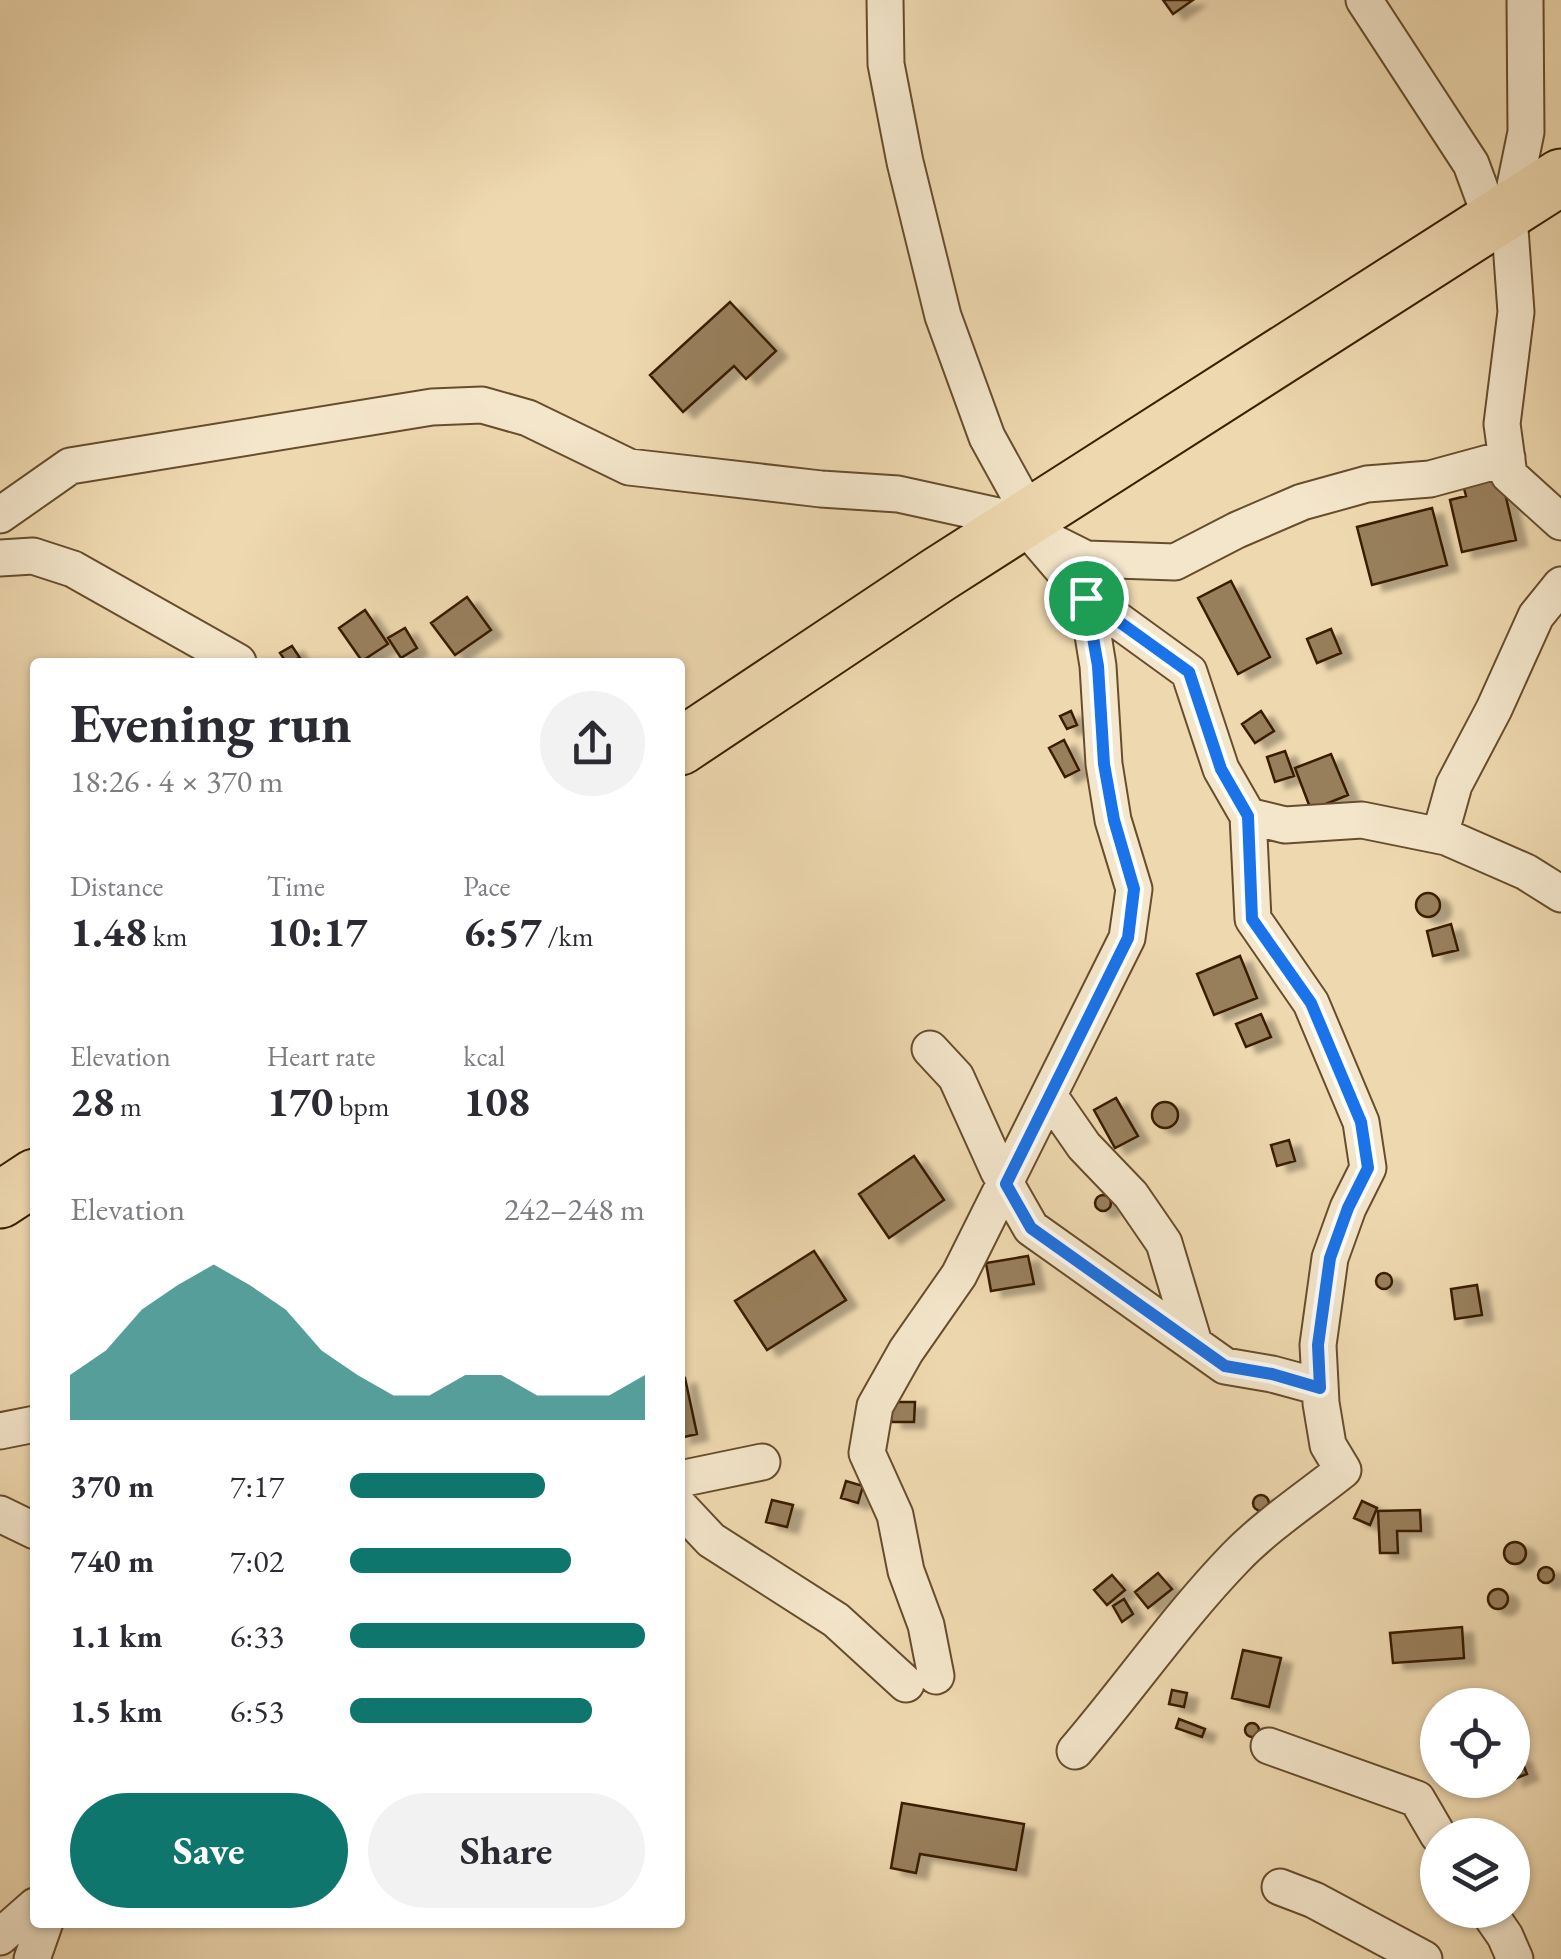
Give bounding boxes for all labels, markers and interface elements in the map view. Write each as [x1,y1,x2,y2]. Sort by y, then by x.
pin [1044,556,1129,641]
icon: arrive [1059,571,1114,626]
text: Evening run [70,687,352,758]
button: share [540,691,645,796]
text: 18:26 · 4 × 370 m [70,760,283,802]
text: Distance [70,868,164,904]
text: Time [267,868,325,904]
text: Pace [463,868,510,904]
text: 1.48 [70,904,147,959]
text: 10:17 [267,904,367,959]
text: 6:57 [463,904,542,959]
text: km [147,918,188,954]
text: /km [542,918,594,954]
text: Elevation [70,1038,171,1074]
text: Heart rate [267,1038,375,1074]
text: kcal [463,1038,505,1074]
text: 28 [70,1074,114,1129]
text: 170 [267,1074,333,1129]
text: 108 [463,1074,530,1129]
text: m [114,1088,142,1124]
text: bpm [333,1088,390,1124]
text: Elevation [70,1188,185,1230]
text: 242–248 m [504,1188,645,1230]
text: 370 m [70,1465,154,1507]
text: 7:17 [230,1465,284,1507]
text: 740 m [70,1540,154,1582]
text: 7:02 [230,1540,284,1582]
text: 1.1 km [70,1615,163,1657]
text: 6:33 [230,1615,284,1657]
map controls [1420,1688,1530,1928]
button: locate [1420,1688,1530,1798]
text: 1.5 km [70,1690,163,1732]
text: 6:53 [230,1690,284,1732]
button: Save [70,1793,348,1908]
button: Share [368,1793,645,1908]
button: layers [1420,1818,1530,1928]

